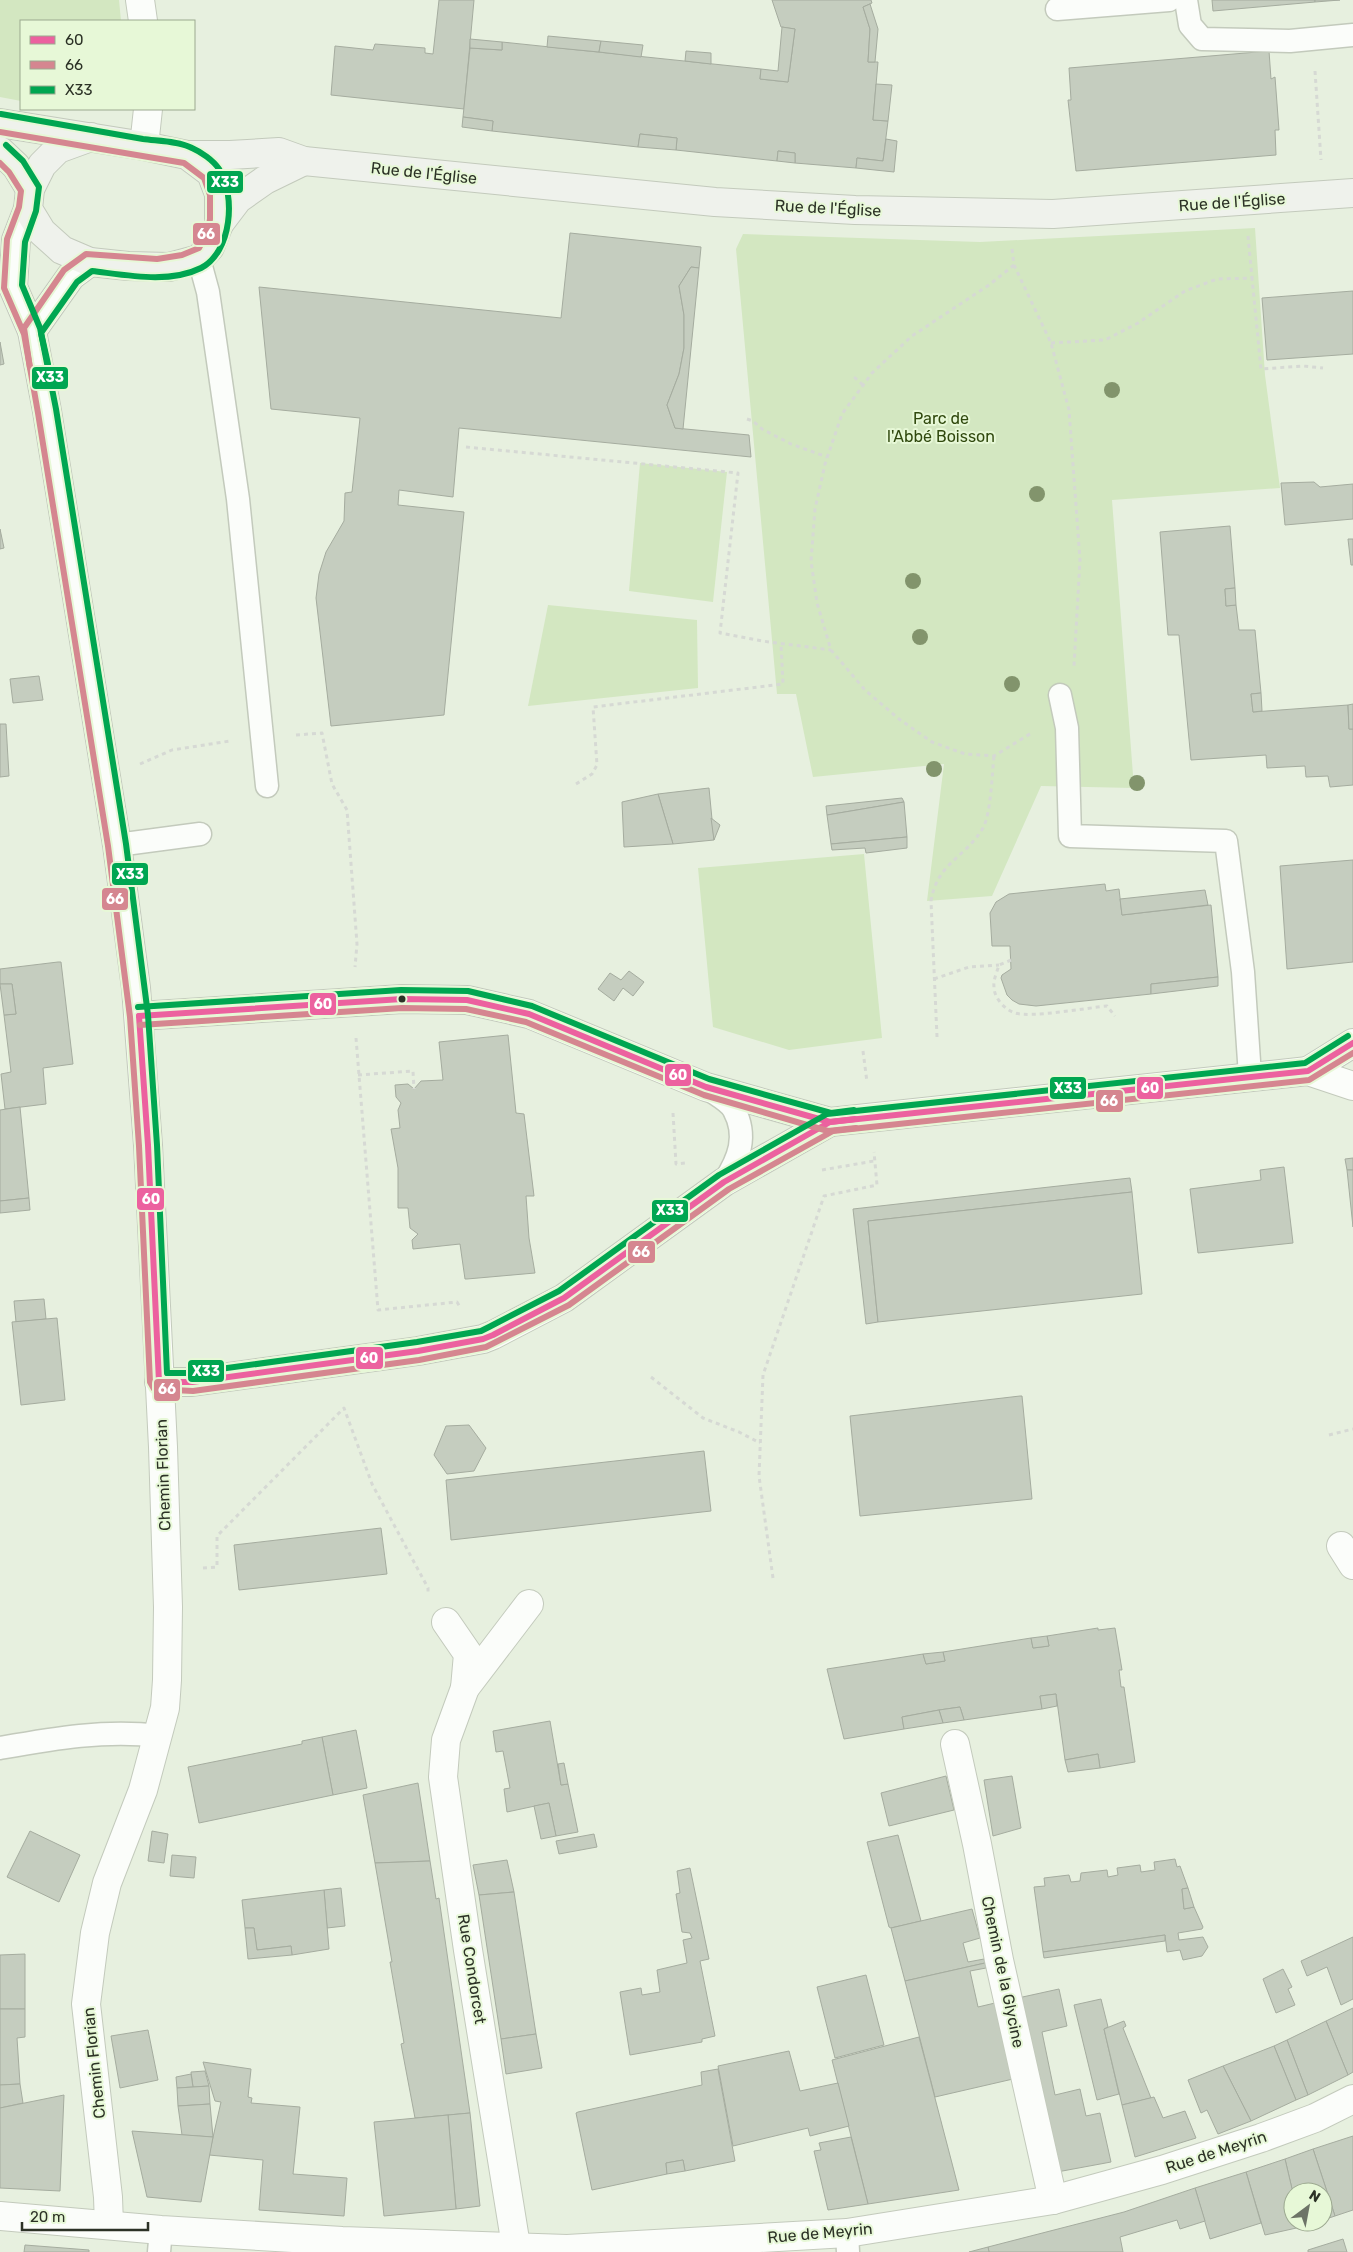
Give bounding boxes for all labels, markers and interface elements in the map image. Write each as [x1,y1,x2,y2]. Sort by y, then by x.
legend [20,20,195,110]
text: 60 [65,31,84,49]
text: 66 [65,56,83,74]
text: X33 [65,81,93,99]
street label: Rue de l'Église [370,158,478,188]
line badge: X33 [206,170,244,194]
text: X33 [211,174,239,191]
street label: Rue de l'Église [1178,189,1286,215]
street label: Rue de l'Église [774,196,882,220]
line badge: 66 [192,222,221,246]
text: 66 [197,226,215,243]
line badge: X33 [31,366,69,390]
text: X33 [36,369,64,386]
park label: Parc de l'Abbé Boisson [887,409,995,446]
line badge: X33 [111,862,149,886]
text: X33 [116,866,144,883]
line badge: 66 [101,887,129,911]
text: 66 [106,891,124,908]
line badge: 60 [309,992,337,1016]
unlabelled marker [397,994,407,1004]
text: 60 [314,996,332,1013]
line badge: 60 [664,1063,692,1087]
text: 60 [669,1067,687,1084]
line badge: X33 [1049,1076,1087,1100]
line badge: 60 [1136,1076,1164,1100]
text: X33 [1054,1080,1082,1097]
text: 60 [1141,1080,1159,1097]
line badge: 66 [1095,1089,1124,1113]
text: 66 [1100,1093,1118,1110]
line badge: 60 [136,1187,165,1211]
text: 60 [142,1191,160,1208]
line badge: X33 [651,1199,689,1223]
text: X33 [656,1202,684,1219]
line badge: 66 [627,1240,656,1264]
text: 66 [632,1244,650,1261]
line badge: 60 [355,1346,384,1370]
text: 60 [360,1350,378,1367]
line badge: X33 [187,1359,225,1383]
text: X33 [192,1363,220,1380]
line badge: 66 [153,1378,181,1402]
text: 66 [158,1381,176,1398]
street label: Chemin Florian [152,1419,174,1531]
street label: Chemin de la Glycine [978,1894,1028,2050]
street label: Rue Condorcet [454,1913,490,2025]
street label: Chemin Florian [79,2006,109,2120]
street label: Rue de Meyrin [1163,2127,1269,2177]
north arrow [1283,2182,1333,2232]
text: N [1306,2187,1323,2206]
scale bar [22,2200,149,2232]
text: 20 m [30,2208,65,2226]
street label: Rue de Meyrin [767,2219,873,2247]

